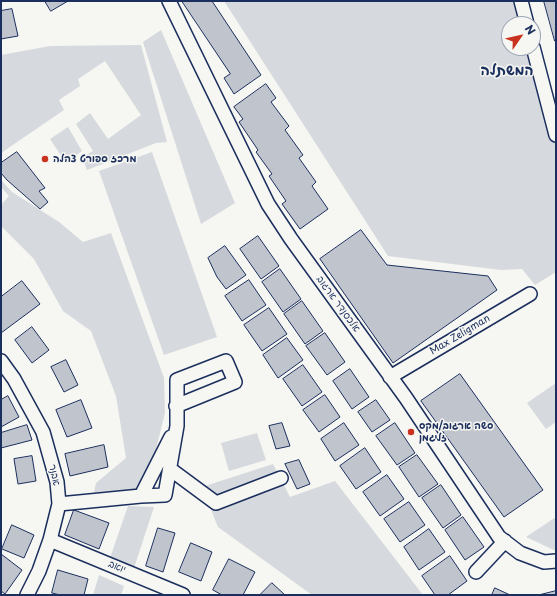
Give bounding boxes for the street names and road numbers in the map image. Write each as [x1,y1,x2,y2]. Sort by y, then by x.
street label: אלכסנדר ארגוב [314,274,362,334]
street label: Max Zeligman [428,312,492,358]
street label: אבנר [46,463,62,487]
street label: יואב [106,558,128,576]

